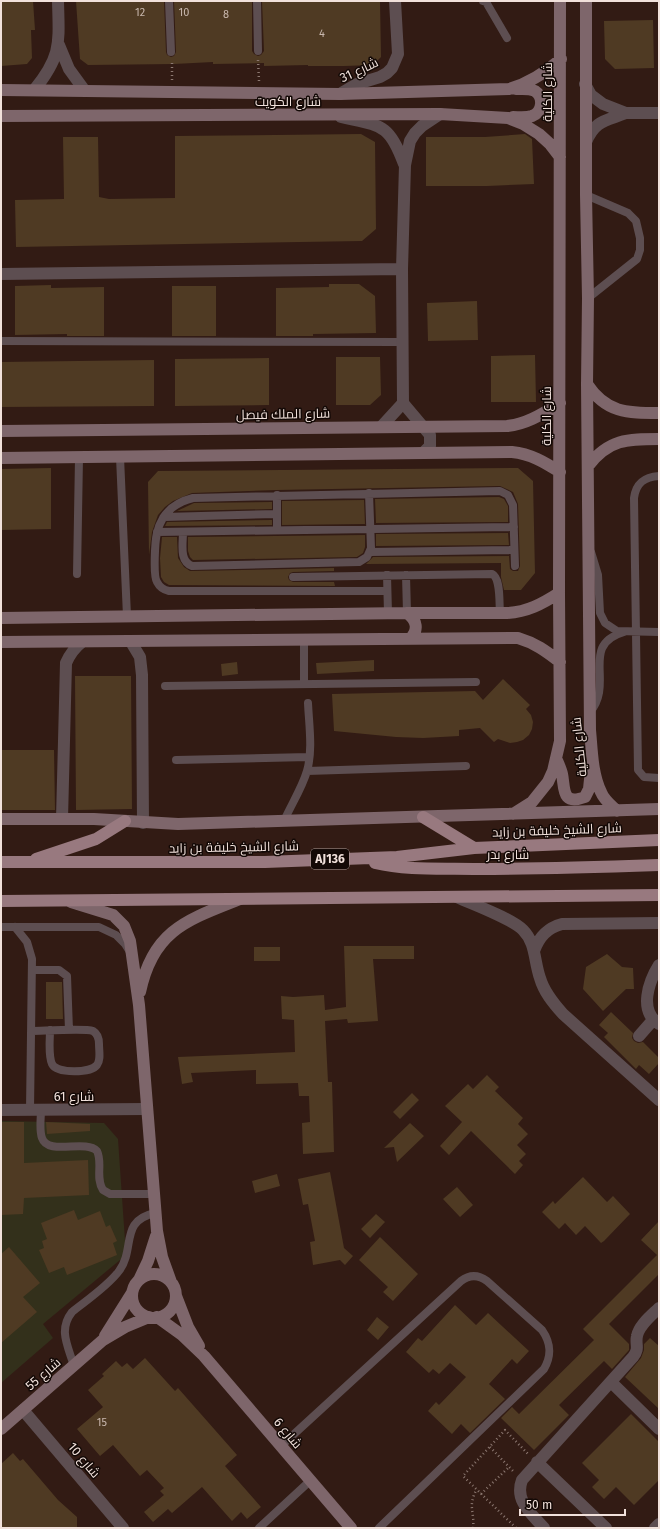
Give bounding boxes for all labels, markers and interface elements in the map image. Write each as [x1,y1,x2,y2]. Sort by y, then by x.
house number: 12 [135,6,145,19]
house number: 10 [179,6,189,19]
house number: 8 [223,8,229,21]
house number: 4 [319,27,325,40]
street label: شارع 31 [338,55,381,86]
street label: شارع الكلية [540,62,556,122]
street label: شارع الكويت [255,94,321,110]
street label: شارع الكلية [539,386,555,446]
street label: شارع الملك فيصل [236,406,330,423]
street label: شارع الكلية [568,716,591,777]
street label: شارع الشيخ خليفة بن زايد [492,820,622,841]
street label: شارع الشيخ خليفة بن زايد [169,838,299,857]
street label: شارع بدر [486,847,529,863]
road number: AJ136 [311,849,349,869]
street label: شارع 61 [54,1089,94,1105]
street label: شارع 55 [22,1355,64,1394]
street label: شارع 6 [270,1415,305,1452]
house number: 15 [97,1416,108,1429]
street label: شارع 10 [64,1439,103,1481]
scale bar [520,1491,625,1517]
text: 50 m [526,1498,552,1512]

